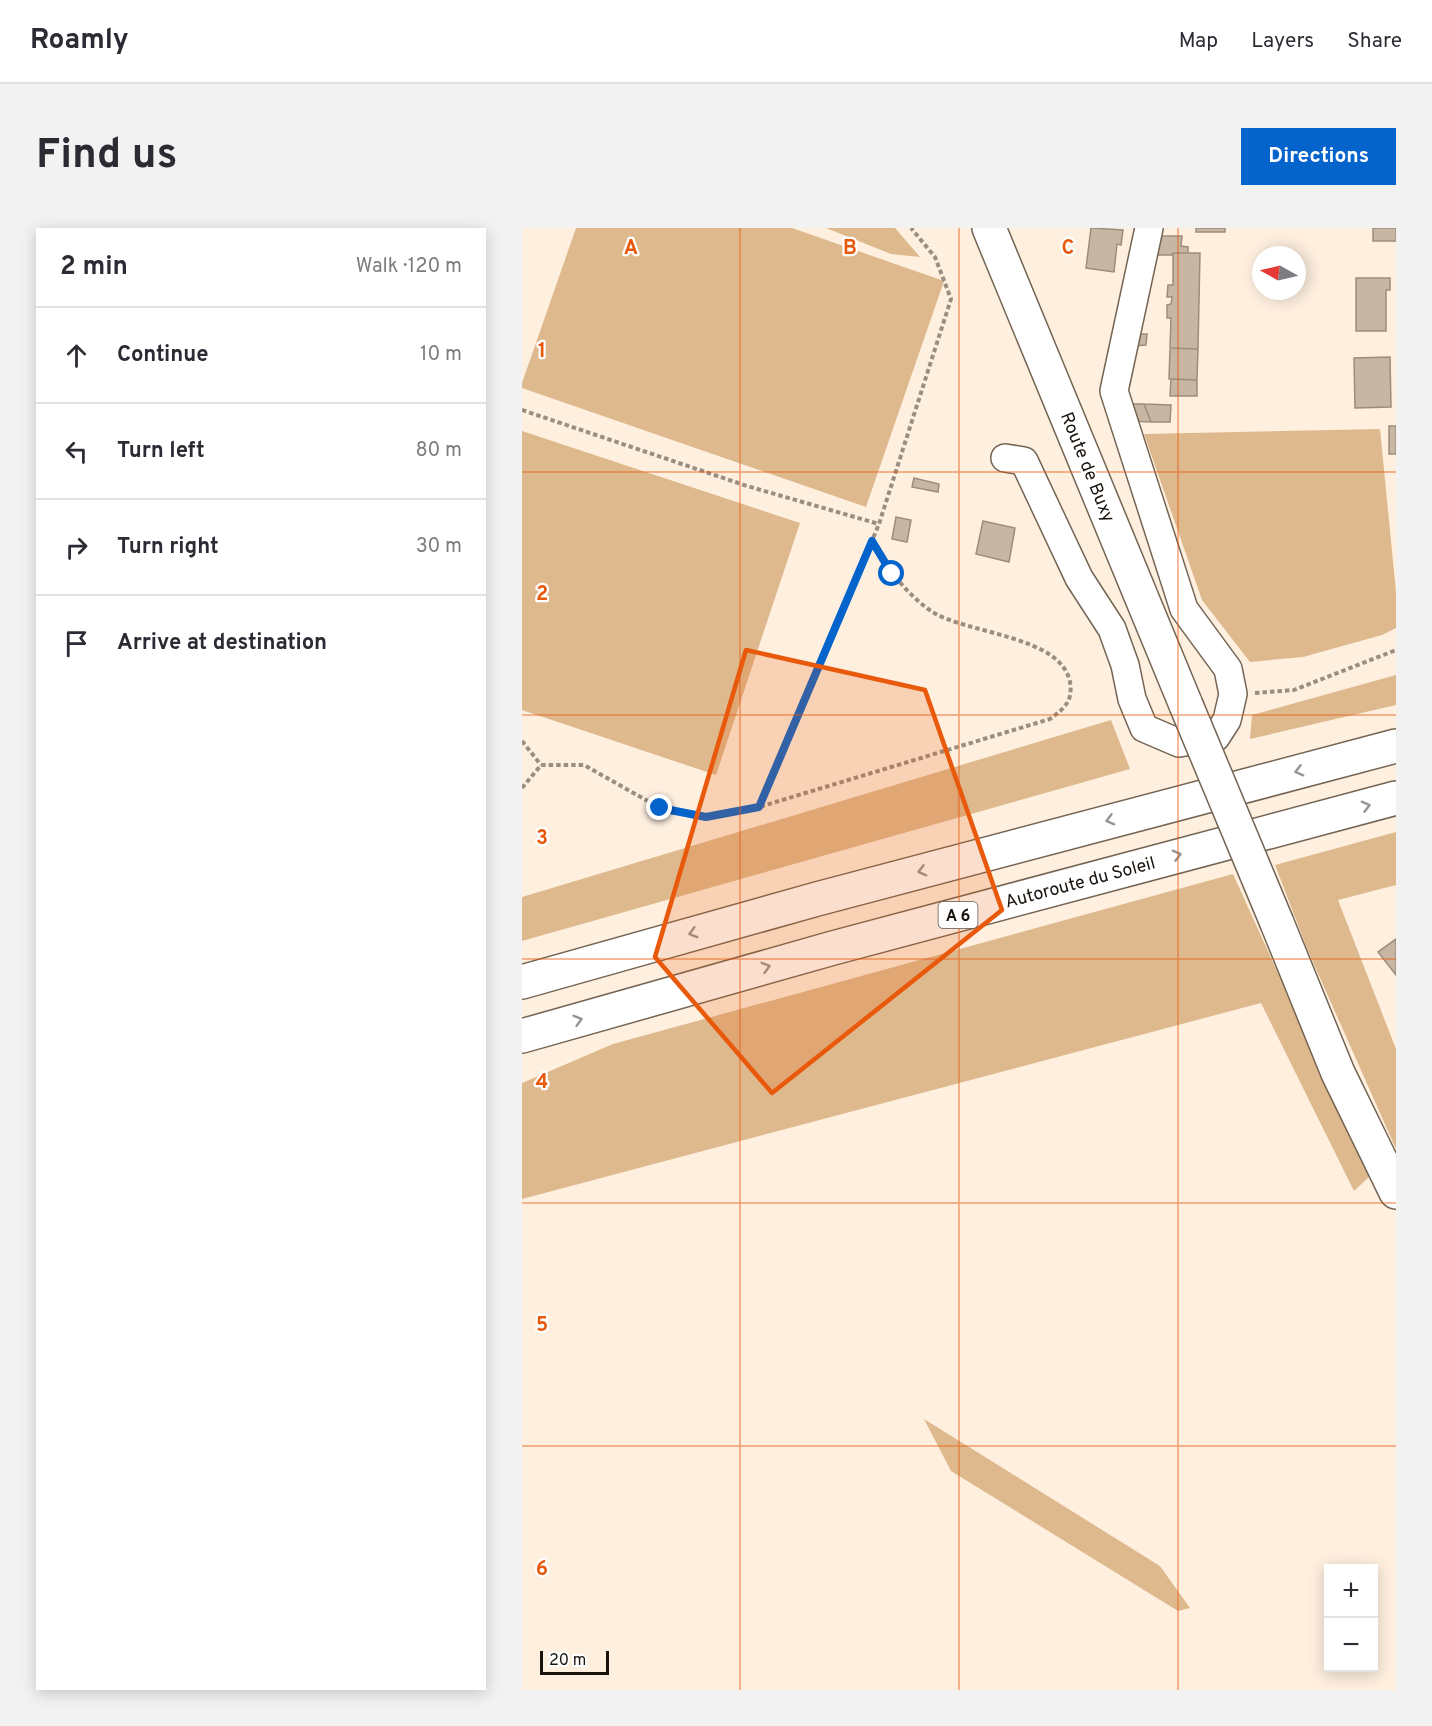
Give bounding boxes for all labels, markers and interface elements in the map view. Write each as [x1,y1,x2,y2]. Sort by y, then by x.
text: Roamly [30,23,129,59]
text: Map [1179,28,1218,55]
text: Layers [1251,28,1314,55]
text: Share [1347,28,1402,55]
button: Directions [1241,128,1396,185]
text: Find us [36,130,177,183]
text: A [624,236,638,262]
text: B [843,236,857,262]
text: C [1062,236,1074,262]
north arrow [1252,246,1306,300]
text: 2 min [60,251,128,284]
text: Walk · 120 m [356,254,462,280]
icon: ahead [60,339,93,372]
text: 1 [538,339,546,365]
text: Continue [117,342,208,369]
text: 10 m [420,342,462,368]
street label: Route de Buxy [1054,409,1119,526]
icon: left [60,435,93,468]
text: Turn left [117,438,205,465]
text: 80 m [416,438,462,464]
icon: right [60,531,93,564]
text: Turn right [117,534,219,561]
text: 30 m [416,534,462,560]
route start [878,560,904,586]
text: 2 [536,582,548,608]
icon: arrive [60,627,93,660]
text: Arrive at destination [117,630,327,657]
one-way arrow [1294,763,1304,776]
route end [646,794,672,820]
one-way arrow [1360,801,1370,813]
one-way arrow [1105,813,1116,825]
text: 3 [536,826,548,852]
one-way arrow [1172,850,1182,863]
street label: Autoroute du Soleil [1003,852,1158,915]
one-way arrow [917,863,927,876]
road number: A 6 [938,902,978,928]
one-way arrow [688,926,698,939]
one-way arrow [761,962,771,975]
one-way arrow [573,1015,583,1028]
text: 4 [536,1070,548,1096]
text: 5 [536,1313,548,1339]
text: 6 [536,1557,548,1583]
map controls [1324,1564,1378,1672]
button: + [1324,1564,1378,1618]
button: − [1324,1618,1378,1672]
scale bar [540,1648,609,1676]
text: 20 m [549,1651,586,1671]

